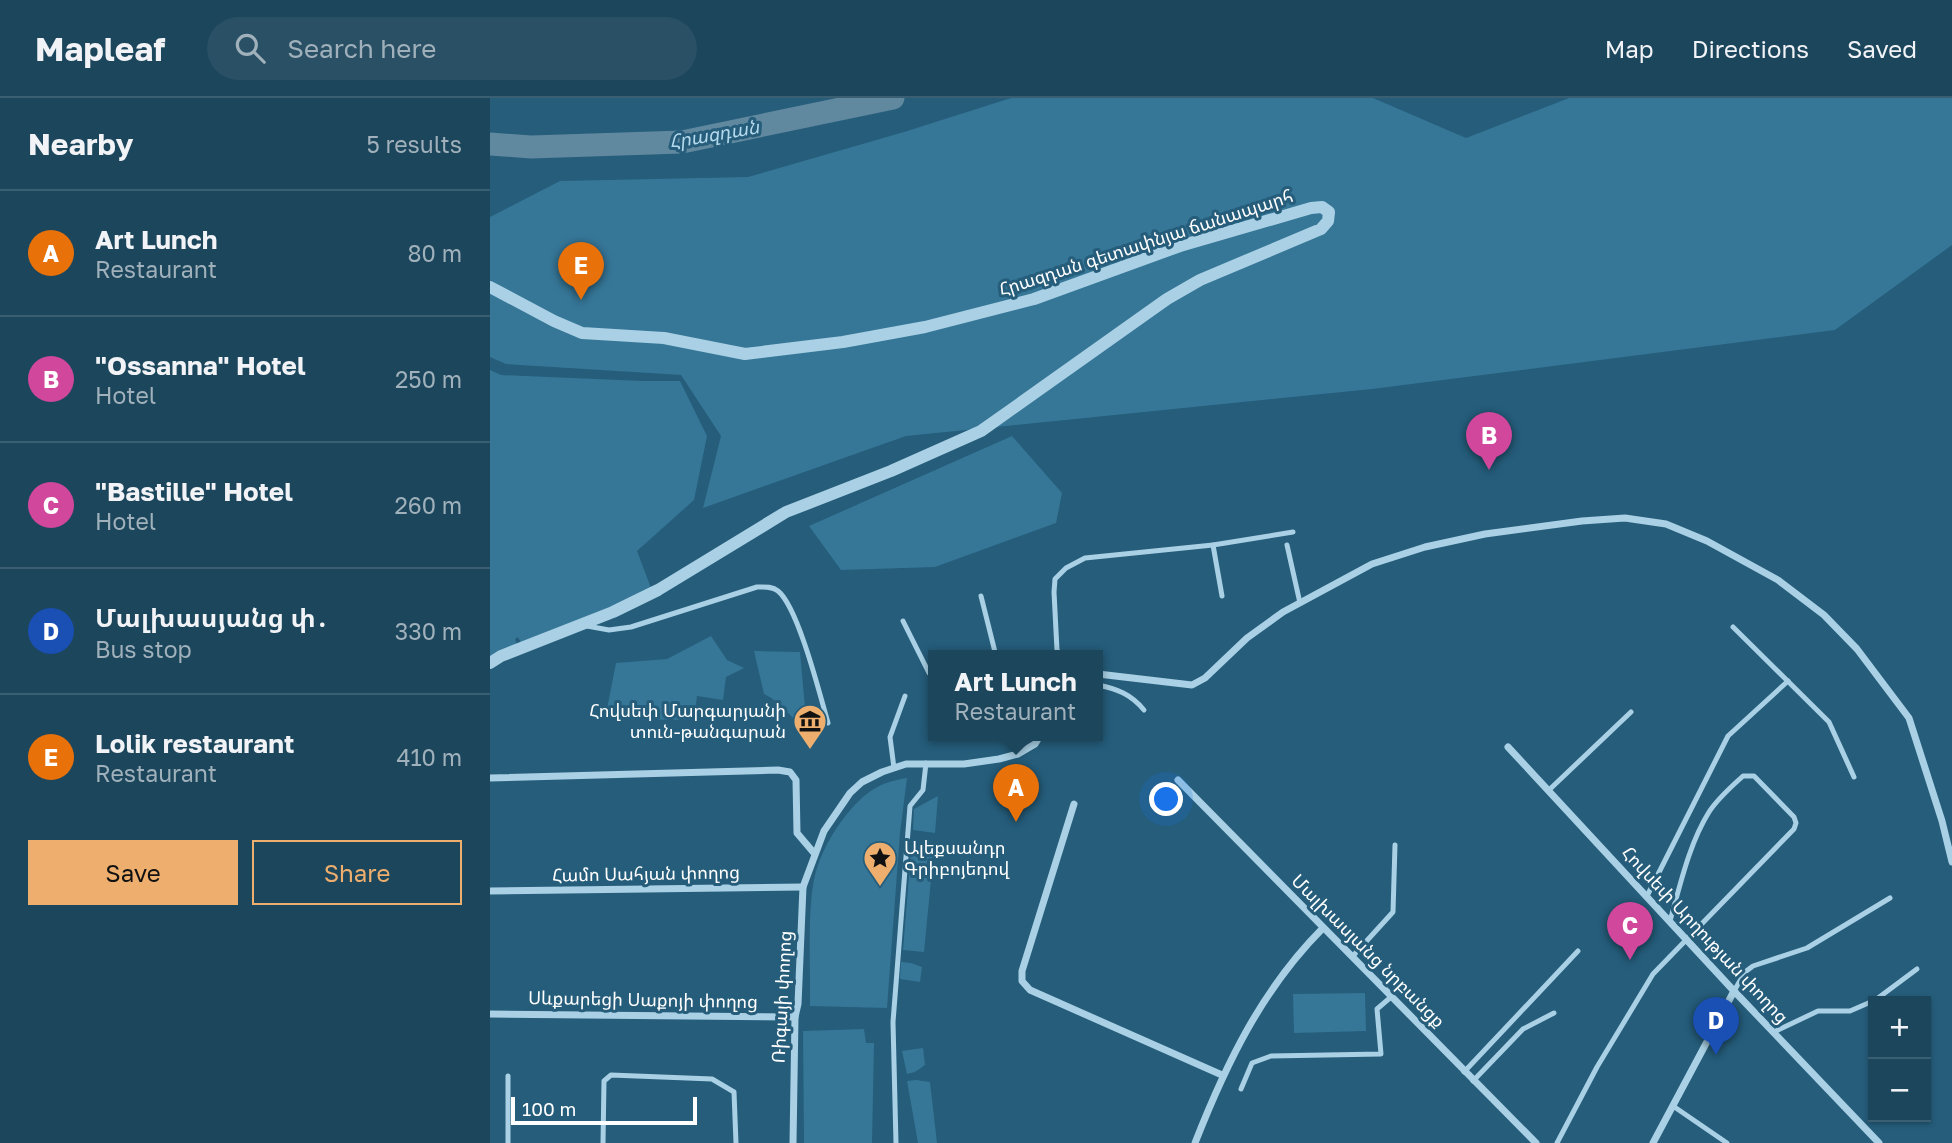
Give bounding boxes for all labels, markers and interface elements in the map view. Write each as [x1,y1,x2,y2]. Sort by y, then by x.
search box [207,17,697,80]
text: Mapleaf [35,29,165,68]
icon: search [231,29,269,67]
text: Search here [287,33,436,64]
text: Map [1605,34,1654,63]
text: Directions [1692,34,1809,63]
text: Saved [1847,34,1917,63]
water label: Հրազդան [667,114,762,154]
text: Nearby [28,126,133,162]
text: 5 results [366,130,462,158]
street label: Հրազդան գետափնյա ճանապարհ [996,184,1295,300]
text: Art Lunch [95,224,217,255]
text: A [43,239,59,267]
text: 80 m [408,239,462,267]
pin: E [558,242,604,300]
text: Restaurant [95,255,217,283]
text: "Ossanna" Hotel [95,350,306,381]
text: B [43,365,59,393]
text: 250 m [395,365,462,393]
text: Hotel [95,381,156,409]
pin: B [1466,412,1512,470]
text: "Bastille" Hotel [95,476,293,507]
text: C [43,491,59,519]
text: 260 m [394,491,462,519]
text: Hotel [95,507,156,535]
text: Մալխասյանց փ․ [95,602,329,633]
text: D [43,617,59,645]
text: 330 m [395,617,462,645]
text: Bus stop [95,635,192,663]
popup [928,650,1103,741]
text: Art Lunch [954,666,1077,697]
text: Restaurant [954,697,1076,725]
place label: Հովսեփ Մարգարյանի տուն-թանգարան [589,699,786,742]
museum icon: Հովսեփ Մարգարյանի տուն-թանգարան [791,702,829,751]
text: Lolik restaurant [95,728,294,759]
text: E [44,743,58,771]
text: 410 m [396,743,462,771]
text: Restaurant [95,759,217,787]
pin: A [993,764,1039,822]
your location [1149,782,1183,816]
place label: Ալեքսանդր Գրիբոյեդով [904,836,1010,879]
place icon: Ալեքսանդր Գրիբոյեդով [861,839,899,888]
button: Save [28,840,238,905]
button: Share [252,840,462,905]
street label: Հովսեփ Արղության փողոց [1618,841,1794,1027]
street label: Համո Սահյան փողոց [552,860,740,886]
street label: Մալխասյանց նրբանցք [1287,869,1450,1032]
pin: C [1607,902,1653,960]
street label: Ռիգայի փողոց [767,930,795,1064]
street label: Սևքարեցի Սաքոյի փողոց [528,986,758,1012]
map controls [1868,996,1931,1122]
button: + [1868,996,1931,1059]
pin: D [1693,997,1739,1055]
button: − [1868,1059,1931,1122]
scale bar [511,1094,696,1126]
text: 100 m [522,1097,576,1120]

